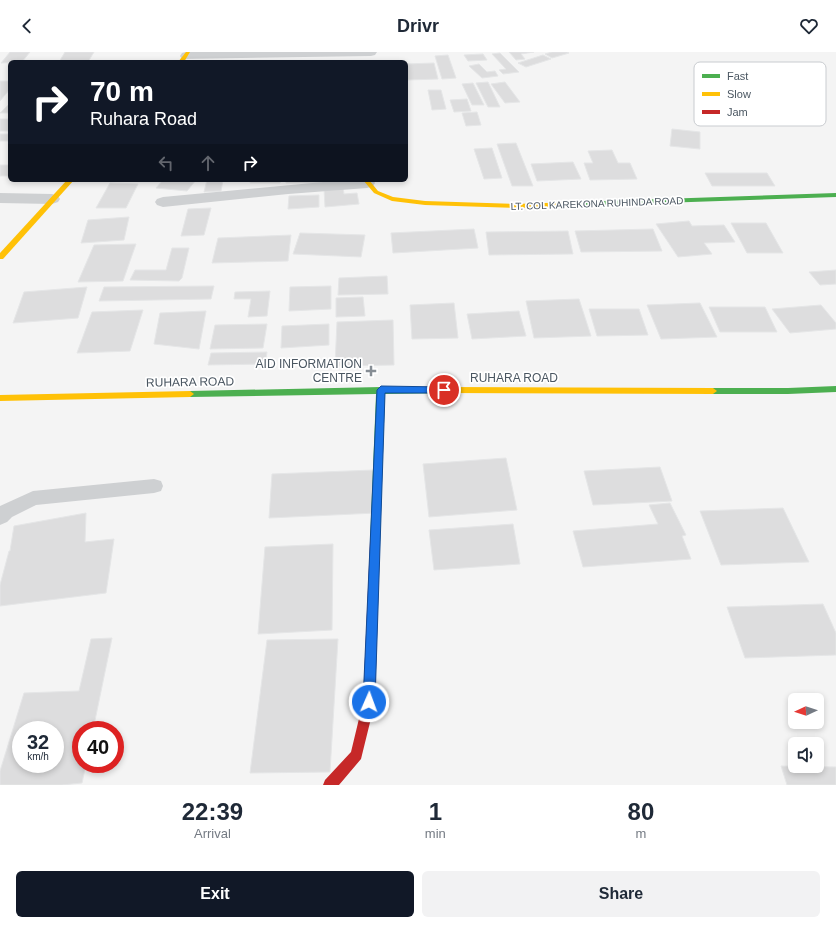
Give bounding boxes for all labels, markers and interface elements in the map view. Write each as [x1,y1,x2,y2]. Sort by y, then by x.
icon: back [16,15,38,37]
icon: heart [798,15,820,37]
text: Drivr [397,16,439,36]
legend [694,62,826,126]
text: Fast [727,70,748,82]
icon: right [24,76,76,128]
text: 70 m [90,76,154,107]
text: Slow [727,88,751,100]
text: Jam [727,106,748,118]
text: Ruhara Road [90,109,197,129]
icon: left [155,152,177,174]
icon: ahead [197,152,219,174]
icon: right [239,152,261,174]
street label: LT. COL KAREKONA RUHINDA ROAD [510,195,684,212]
place label: AID INFORMATION CENTRE [256,357,362,385]
marker: AID INFORMATION CENTRE [365,365,377,377]
street label: RUHARA ROAD [470,371,558,385]
pin [427,373,461,407]
street label: RUHARA ROAD [146,374,234,390]
icon: arrive [433,379,455,401]
position arrow [348,681,390,723]
north arrow [788,693,824,729]
map controls [788,693,824,773]
speed limit sign: 40 [72,721,124,773]
text: 32 [27,731,49,753]
button: sound [788,737,824,773]
text: km/h [27,751,49,762]
text: 22:39 [182,798,243,825]
text: 1 [429,798,442,825]
text: 80 [628,798,654,825]
text: Arrival [194,826,231,841]
text: min [425,826,446,841]
text: m [635,826,646,841]
button: Exit [16,871,414,917]
button: Share [422,871,820,917]

